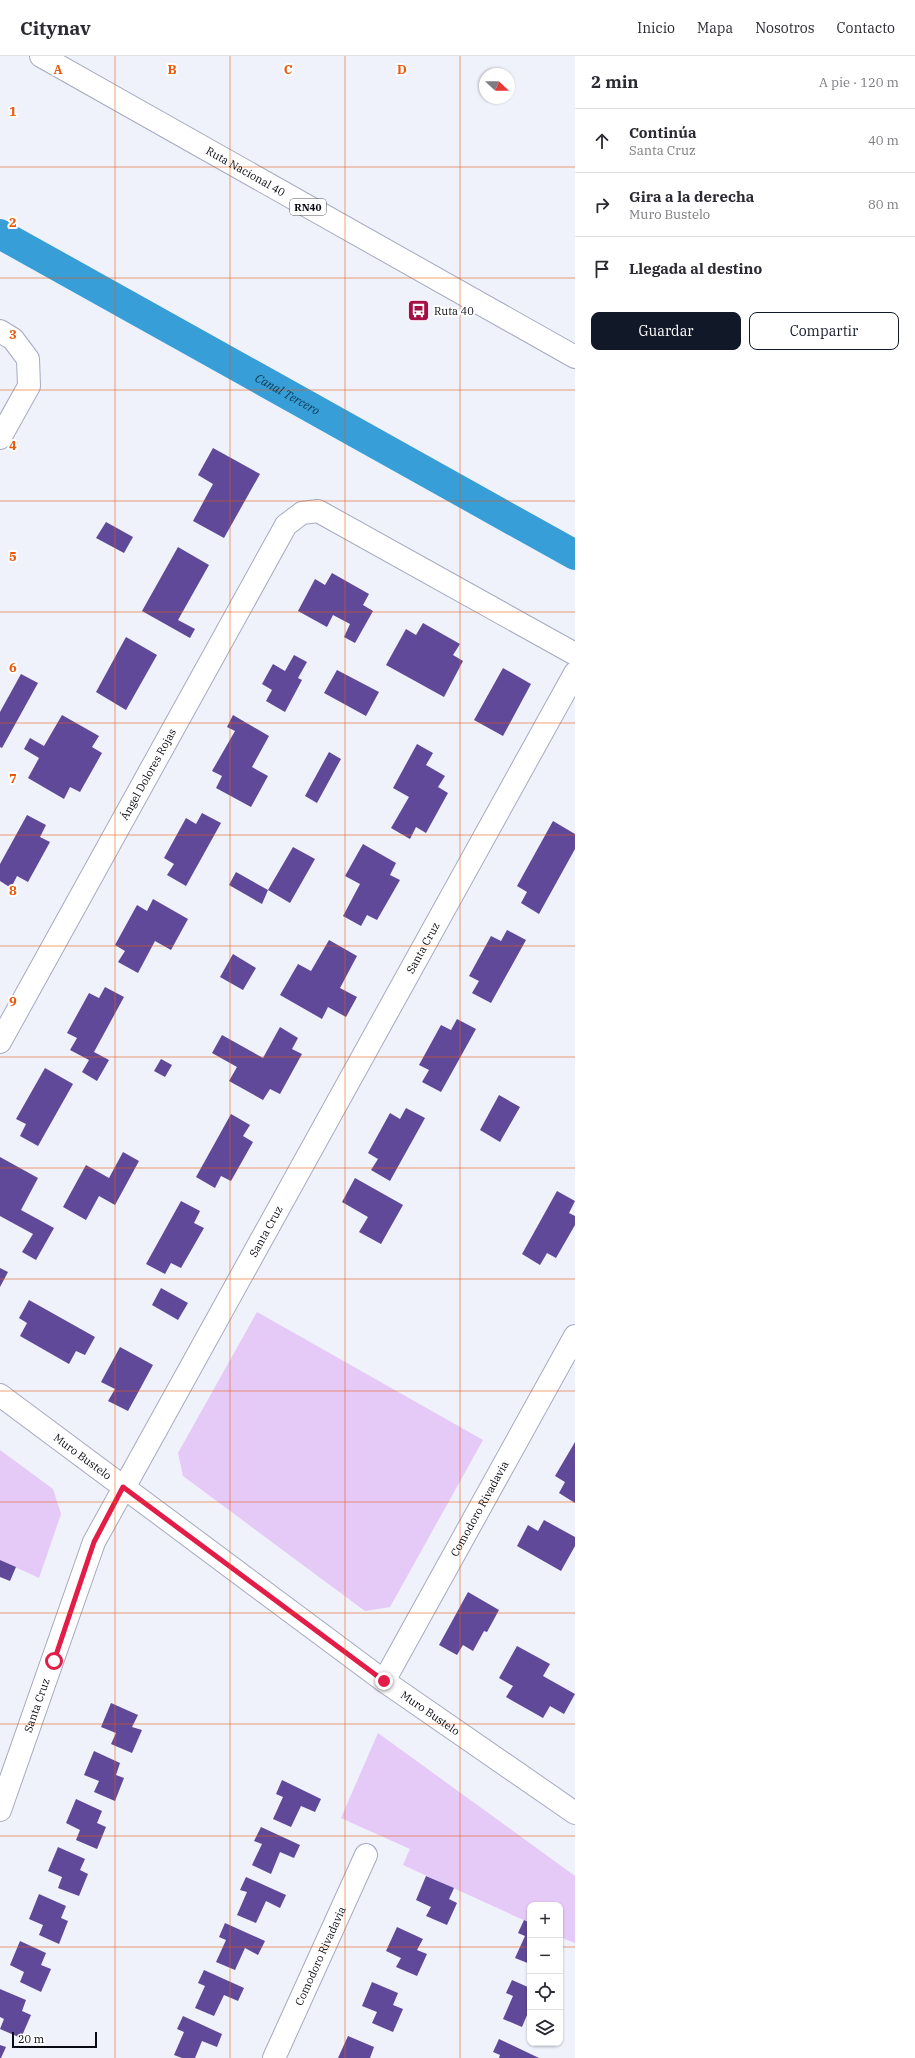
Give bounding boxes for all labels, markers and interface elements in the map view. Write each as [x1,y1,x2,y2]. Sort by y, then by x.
text: Citynav [20,16,91,40]
text: Inicio [637,19,675,37]
text: Mapa [697,19,733,37]
text: Nosotros [755,19,815,37]
text: Contacto [837,19,895,37]
text: A [53,61,63,78]
text: B [167,61,177,78]
text: C [284,61,293,78]
text: D [397,61,407,78]
north arrow [479,68,515,104]
text: 2 min [591,71,639,93]
text: A pie · 120 m [819,74,899,91]
text: 1 [9,103,17,120]
text: Continúa [629,123,696,142]
icon: ahead [591,130,613,152]
text: 40 m [868,132,899,149]
text: Santa Cruz [629,142,696,159]
street label: Ruta Nacional 40 [204,144,288,199]
text: Gira a la derecha [629,187,754,206]
icon: right [591,194,613,216]
text: 80 m [868,196,899,213]
road number: RN40 [290,199,326,215]
text: Muro Bustelo [629,206,710,223]
text: 2 [9,214,17,231]
icon: arrive [591,258,613,280]
text: Llegada al destino [629,259,762,278]
bus stop icon: Ruta 40 [405,298,431,324]
place label: Ruta 40 [434,304,474,318]
button: Guardar [591,312,741,350]
button: Compartir [749,312,899,350]
text: 3 [9,326,17,343]
water label: Canal Tercero [253,370,322,418]
text: 4 [9,437,17,454]
text: 5 [9,548,17,565]
text: 6 [9,659,17,676]
street label: Ángel Dolores Rojas [117,726,179,823]
text: 7 [9,770,17,787]
text: 8 [9,882,17,899]
street label: Santa Cruz [403,919,443,976]
text: 9 [9,993,17,1010]
street label: Santa Cruz [246,1203,286,1260]
street label: Muro Bustelo [51,1430,114,1483]
street label: Comodoro Rivadavia [447,1458,512,1559]
route start [45,1652,63,1670]
route end [375,1672,393,1690]
street label: Santa Cruz [21,1676,53,1734]
street label: Muro Bustelo [398,1688,462,1738]
map controls [527,1902,563,2046]
button: + [527,1902,563,1938]
street label: Comodoro Rivadavia [292,1904,349,2008]
button: − [527,1938,563,1974]
button: locate [527,1974,563,2010]
button: layers [527,2010,563,2046]
scale bar [12,2030,97,2049]
text: 20 m [18,2032,44,2046]

